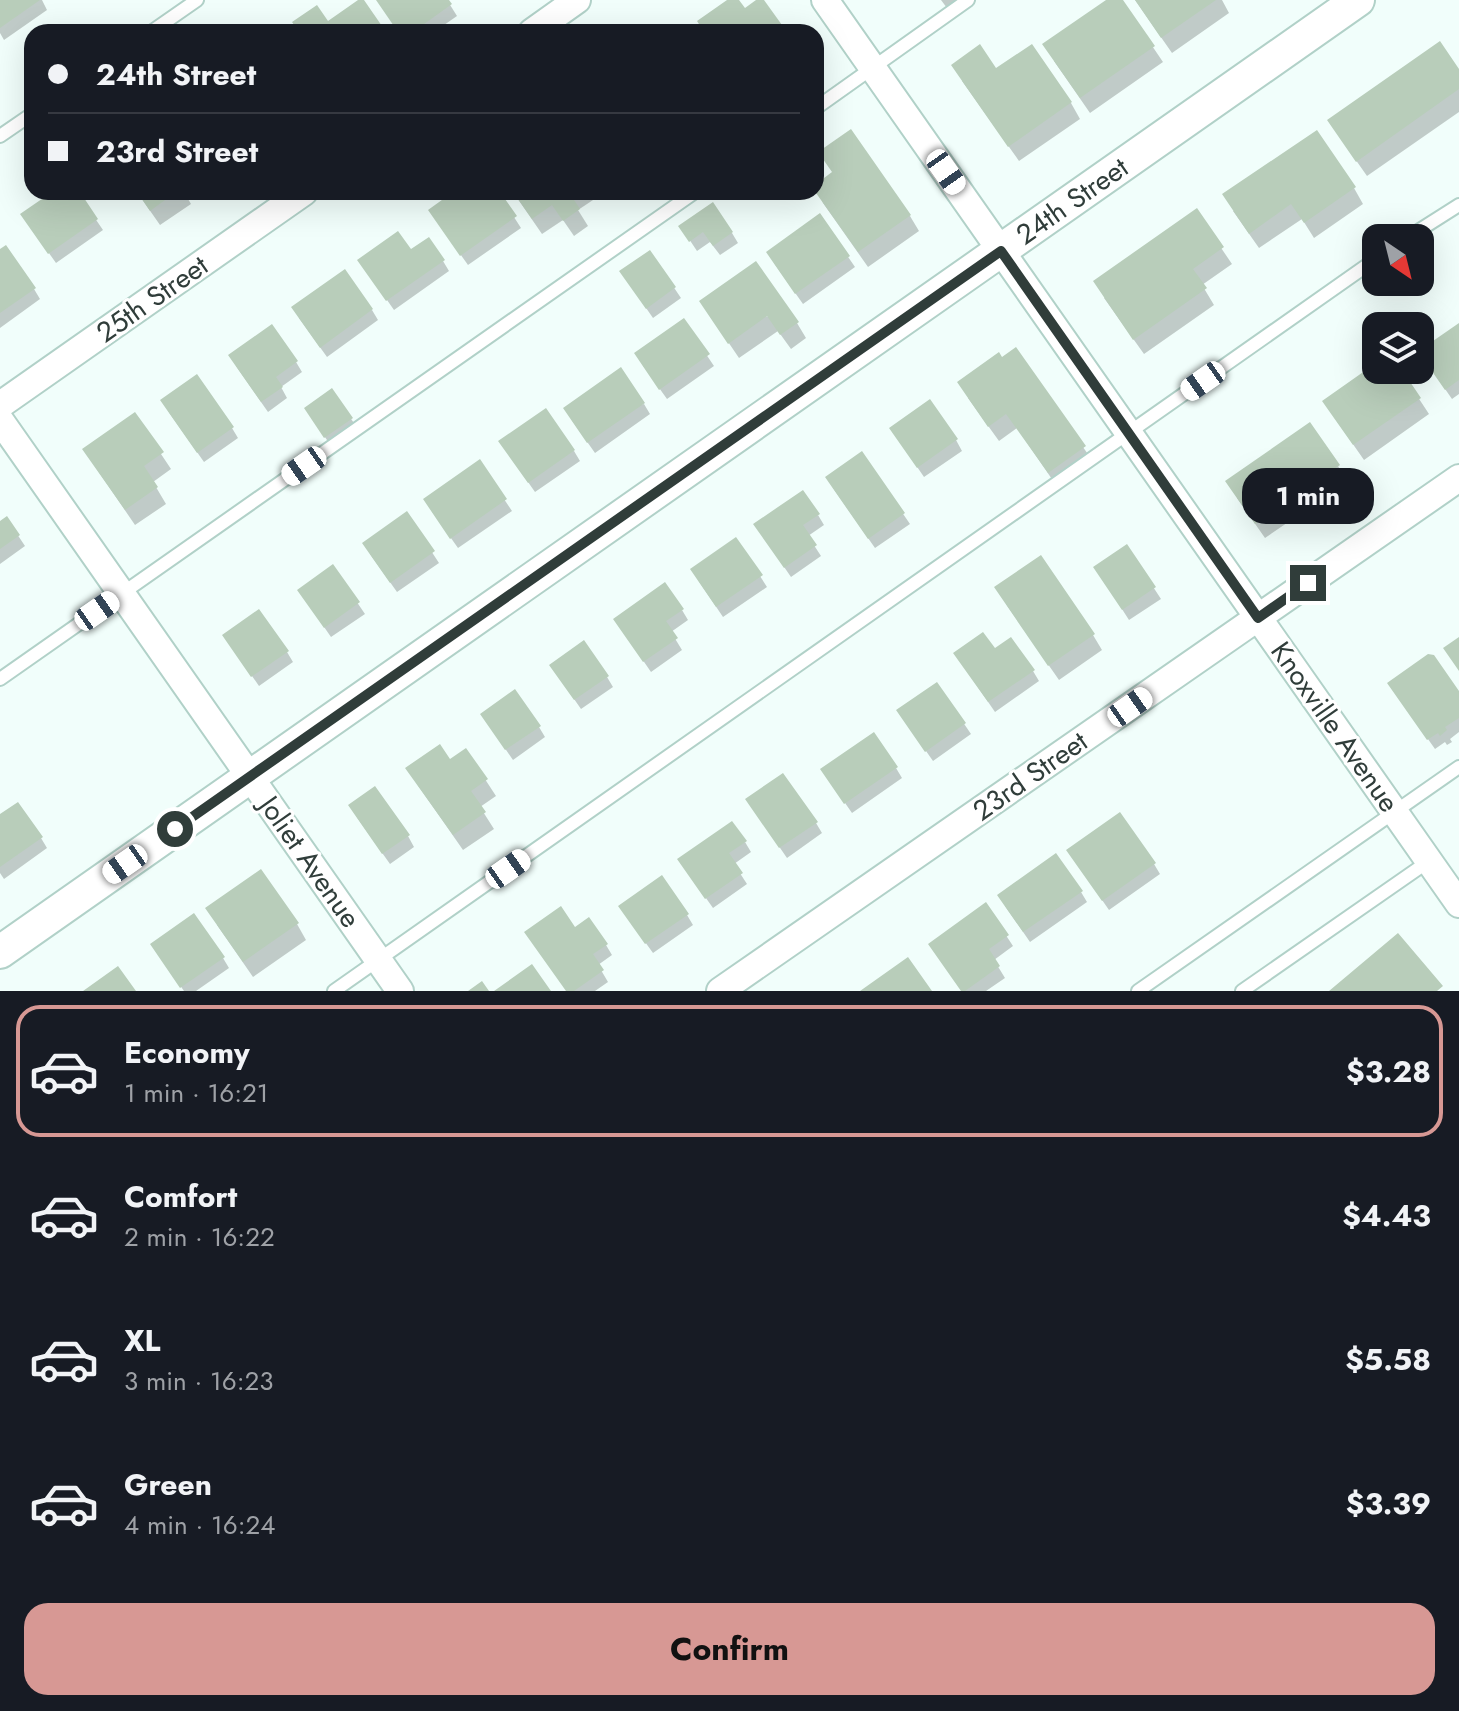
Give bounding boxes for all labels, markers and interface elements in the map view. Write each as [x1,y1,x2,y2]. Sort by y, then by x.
text: 24th Street [96,53,256,96]
text: 23rd Street [96,130,258,173]
car [922,145,970,199]
street label: 24th Street [1007,147,1137,255]
north arrow [1362,224,1434,296]
map controls [1362,224,1434,384]
street label: 25th Street [88,245,217,353]
button: layers [1362,312,1434,384]
car [1176,357,1230,405]
car [277,442,331,490]
callout: 1 min [1242,467,1374,523]
text: 1 min [1276,477,1340,515]
route end [1290,565,1326,601]
car [70,587,124,635]
street label: Knoxville Avenue [1261,633,1409,821]
car [1103,683,1157,731]
street label: 23rd Street [964,721,1096,831]
street label: Joliet Avenue [247,785,371,936]
route start [157,811,193,847]
car [98,840,152,888]
car [481,845,535,893]
text: Economy [124,1031,250,1074]
icon: car [28,1035,100,1107]
text: $3.28 [1346,1050,1431,1093]
text: 1 min · 16:21 [124,1074,269,1112]
text: Comfort [124,1175,237,1218]
icon: car [28,1179,100,1251]
text: $4.43 [1342,1194,1431,1237]
text: 2 min · 16:22 [124,1218,275,1256]
text: XL [124,1319,160,1362]
icon: car [28,1323,100,1395]
text: $5.58 [1345,1338,1431,1381]
text: 3 min · 16:23 [124,1362,274,1400]
text: Green [124,1463,212,1506]
icon: car [28,1467,100,1539]
text: $3.39 [1346,1482,1431,1525]
text: 4 min · 16:24 [124,1506,275,1544]
button: Confirm [24,1603,1435,1695]

